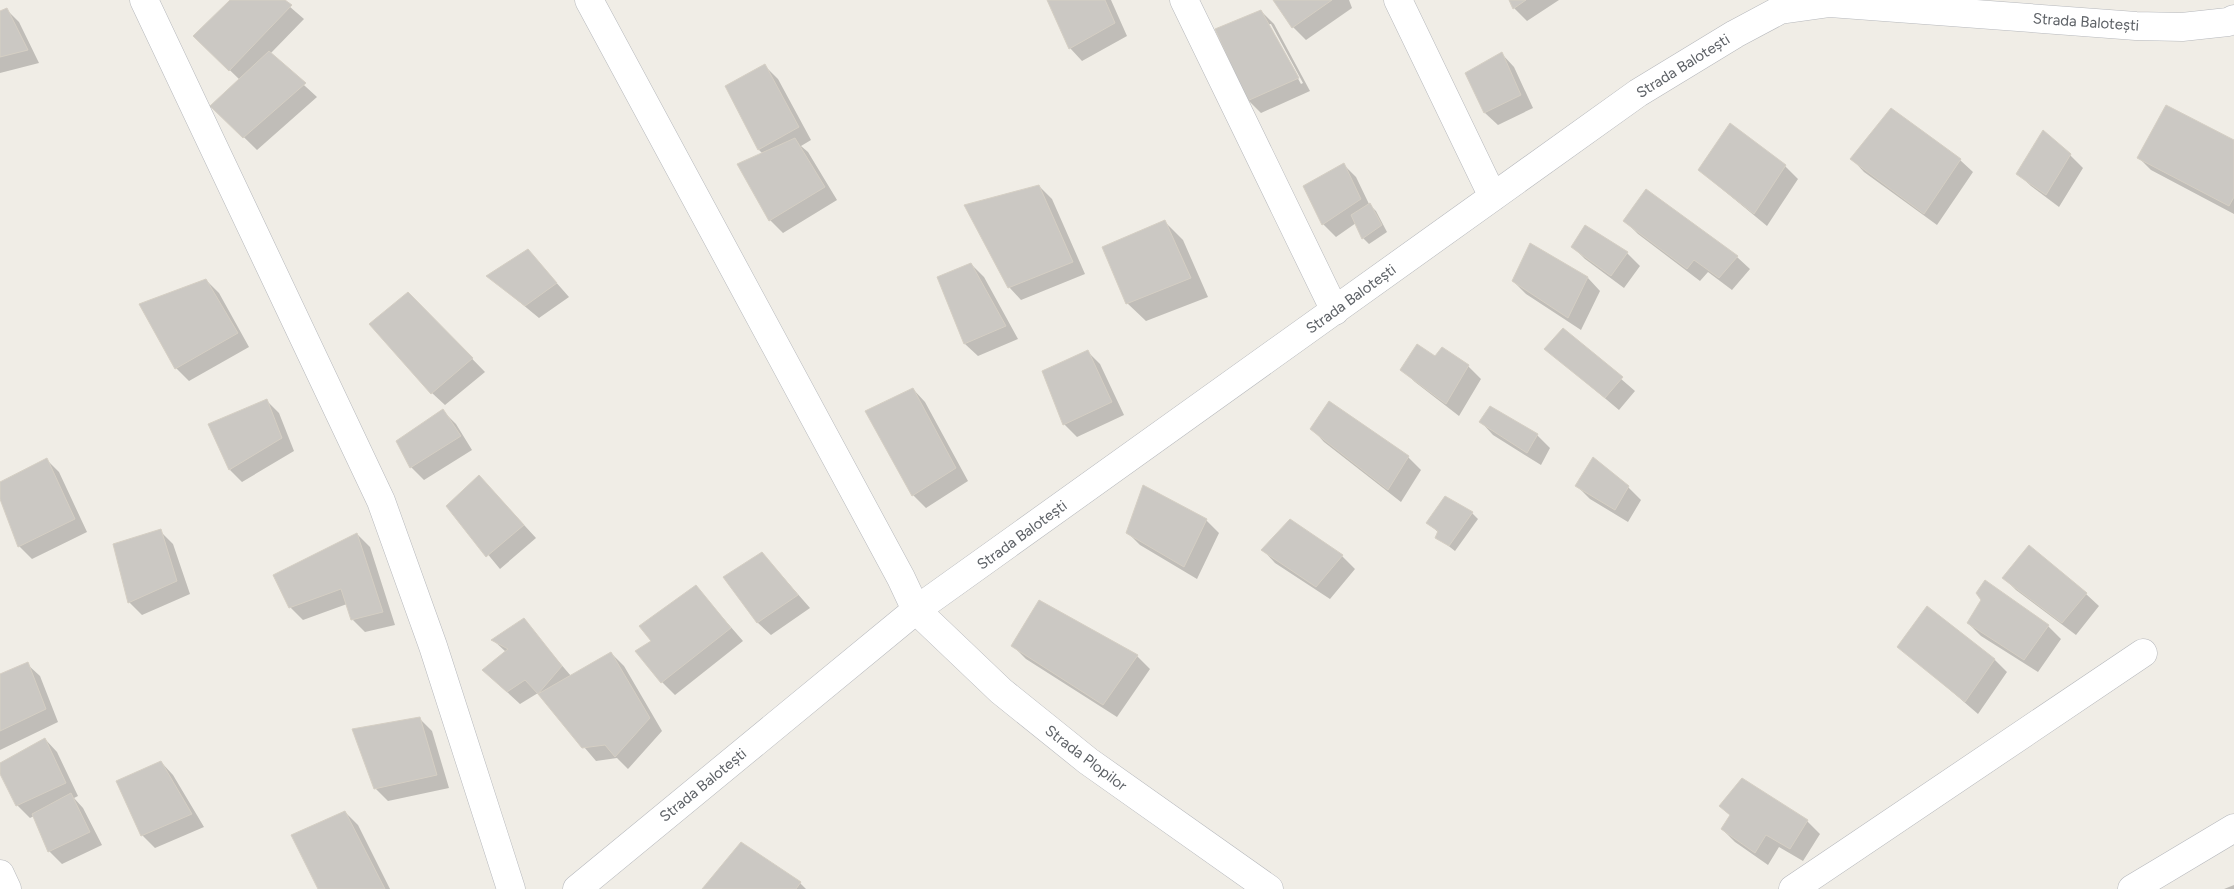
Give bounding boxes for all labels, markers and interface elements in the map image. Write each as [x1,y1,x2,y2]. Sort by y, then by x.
street label: Strada Balotești [2032,9,2140,35]
street label: Strada Balotești [1633,30,1733,102]
street label: Strada Balotești [1303,260,1399,338]
street label: Strada Balotești [974,496,1070,574]
street label: Strada Plopilor [1042,721,1130,795]
street label: Strada Balotești [656,744,750,826]

